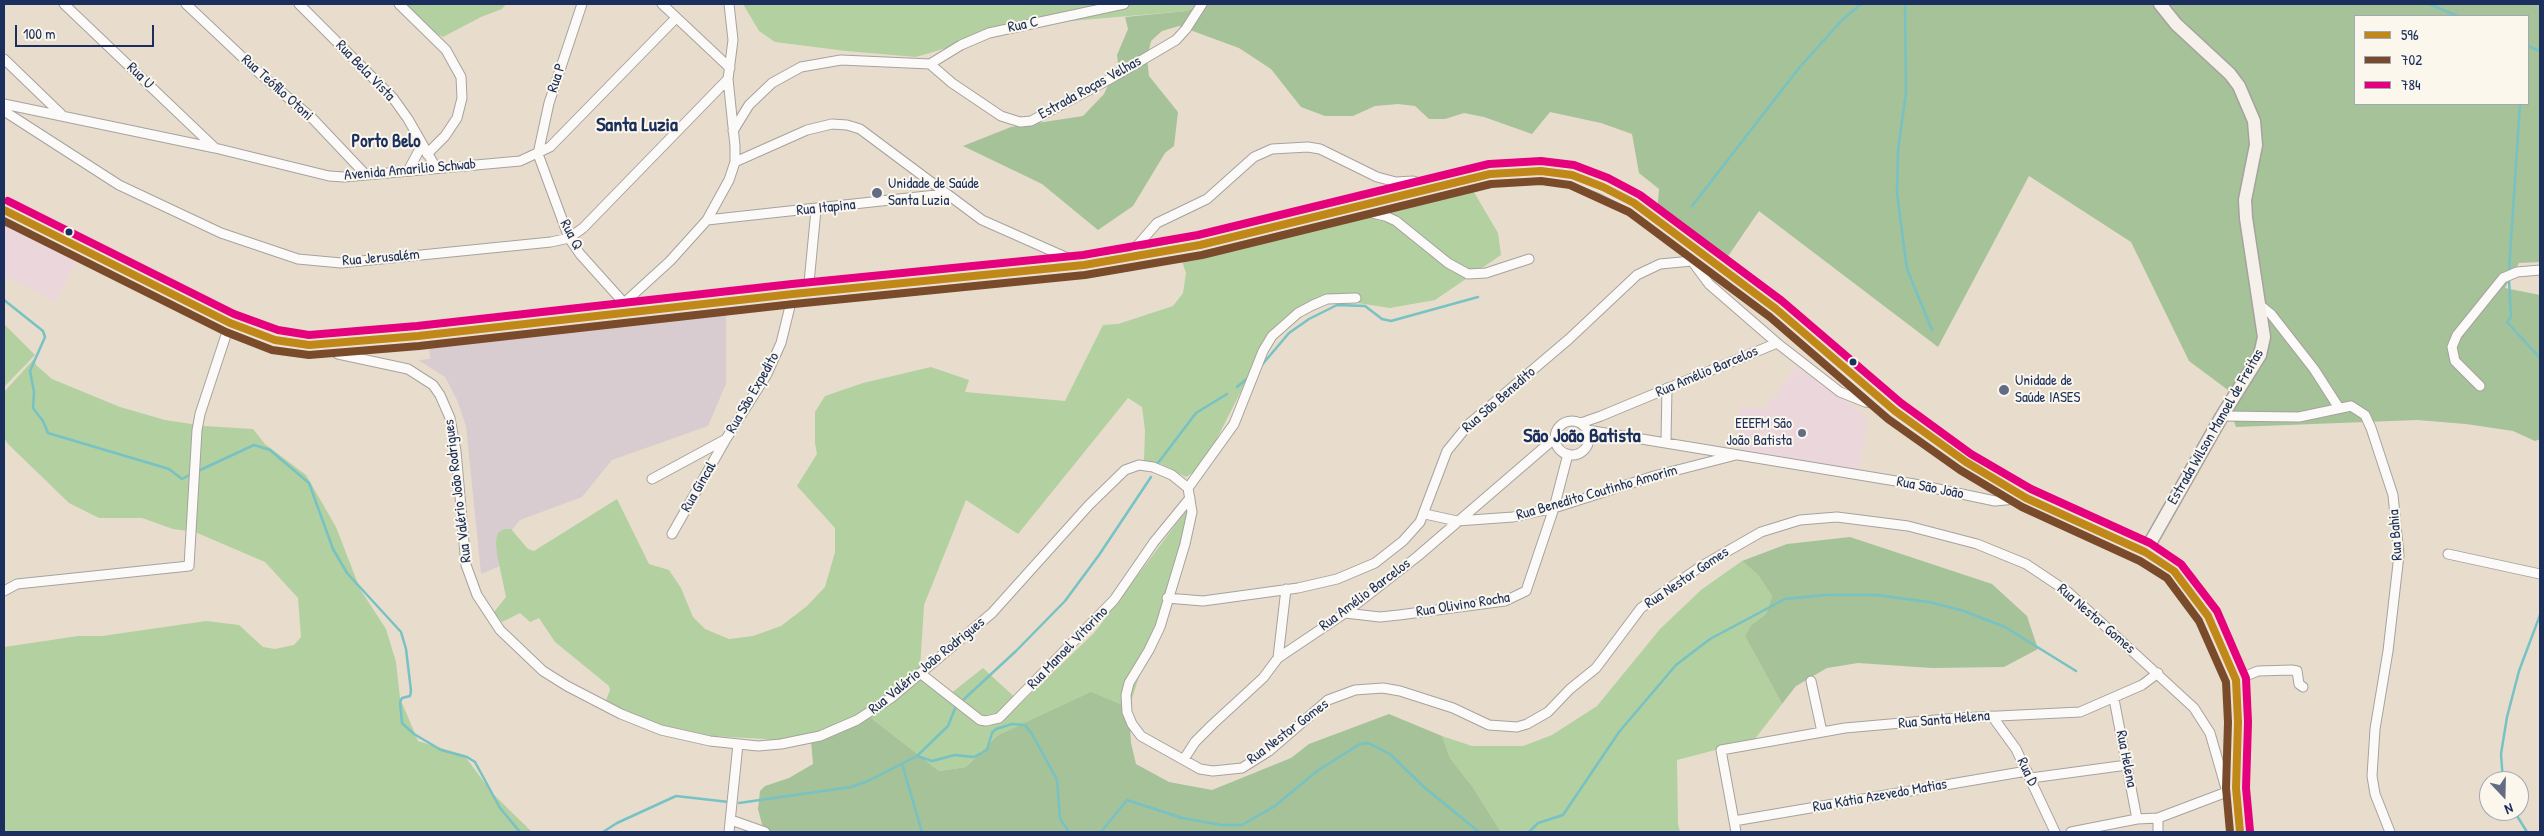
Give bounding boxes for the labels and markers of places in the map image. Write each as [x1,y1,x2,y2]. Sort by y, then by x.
place label: Unidade de Saúde Santa Luzia [888,175,979,210]
marker: Unidade de Saúde Santa Luzia [870,186,884,200]
unlabelled marker [64,227,74,237]
unlabelled marker [1848,357,1858,367]
place label: Unidade de Saúde IASES [2015,372,2080,407]
marker: Unidade de Saúde IASES [1997,383,2011,397]
place label: EEEFM São João Batista [1726,415,1792,450]
marker: EEEFM São João Batista [1796,427,1808,439]

